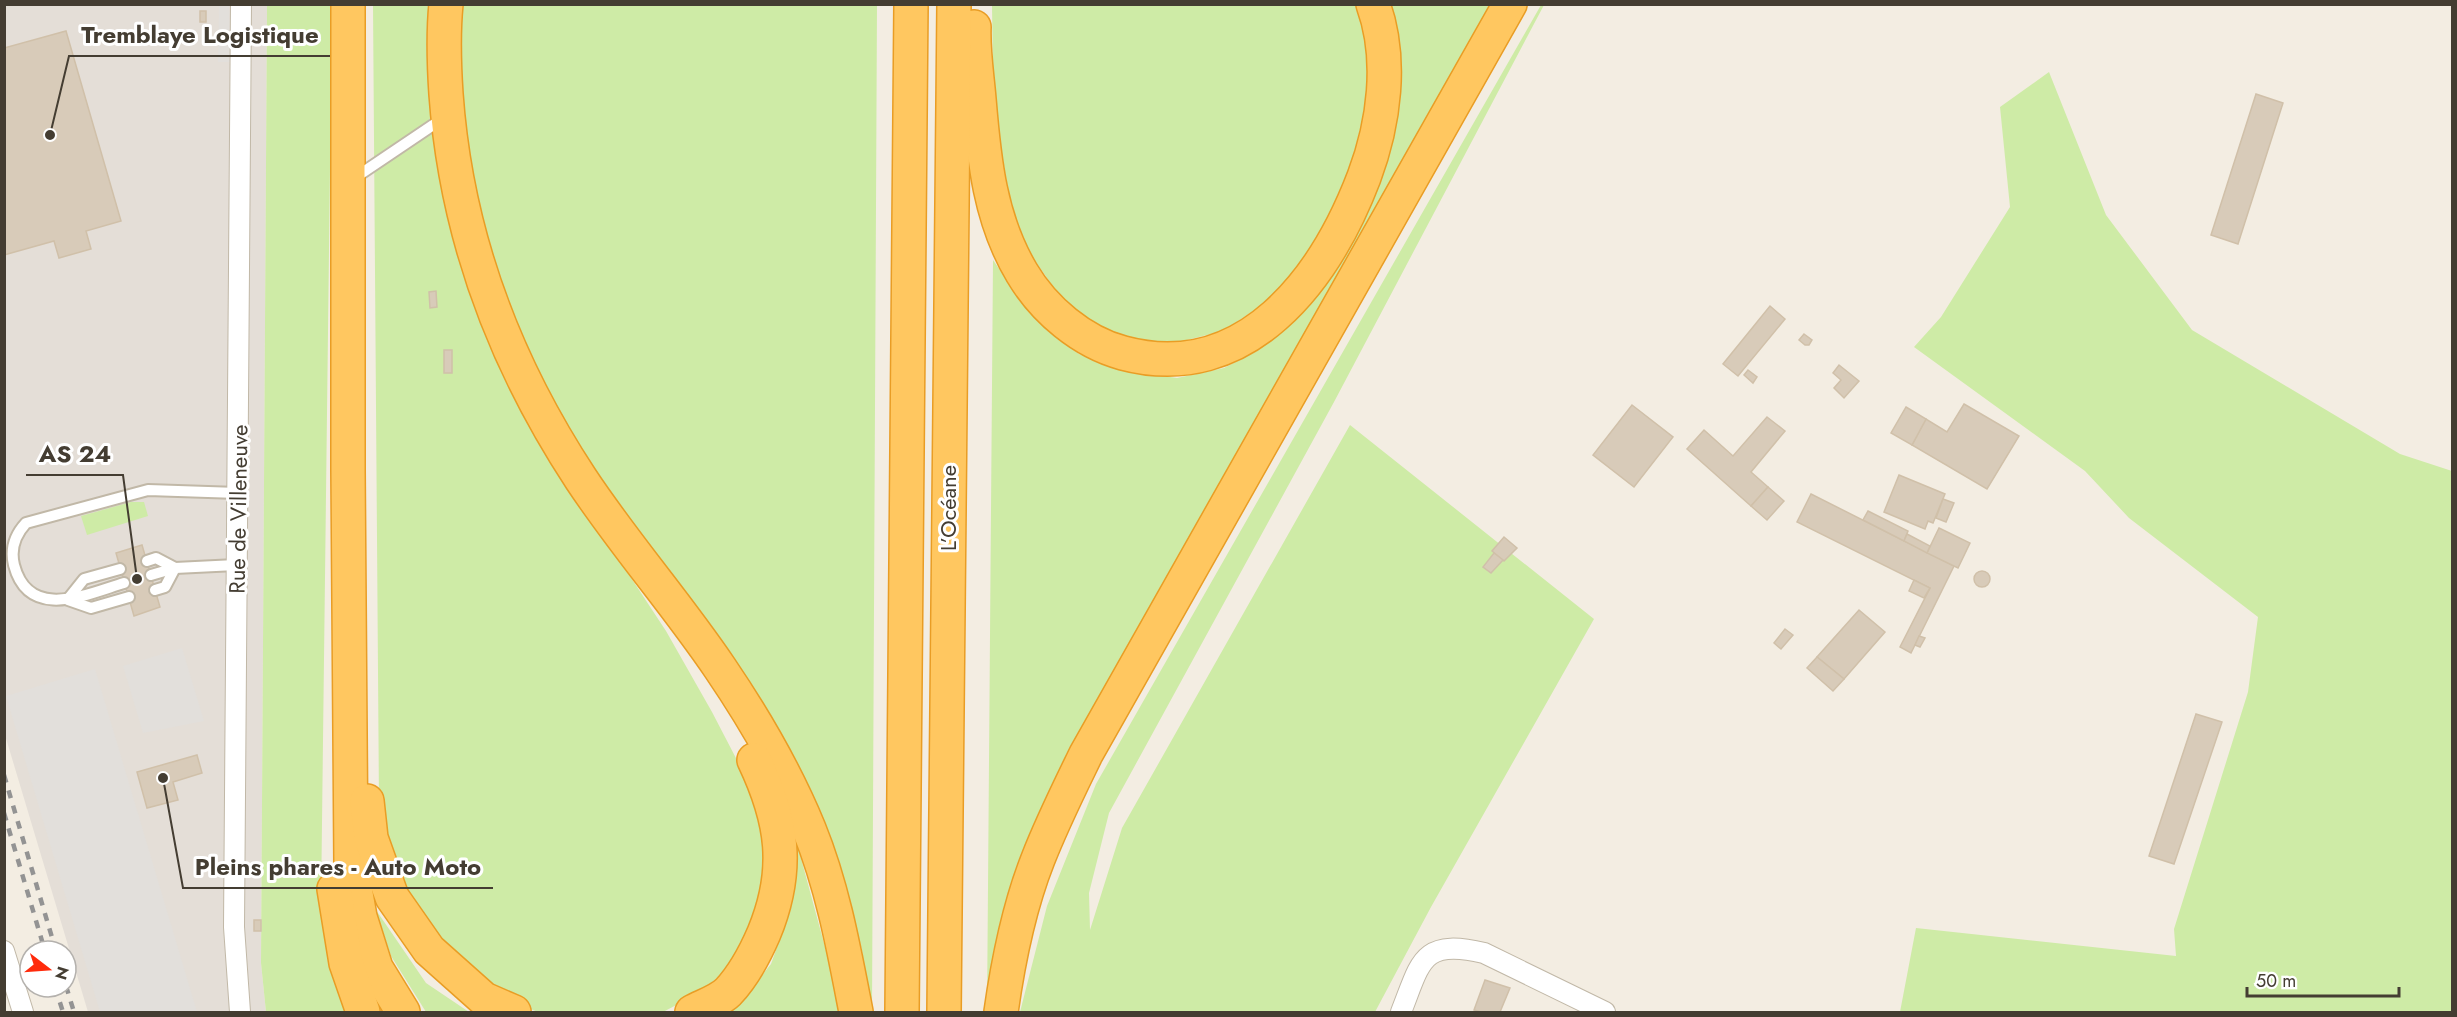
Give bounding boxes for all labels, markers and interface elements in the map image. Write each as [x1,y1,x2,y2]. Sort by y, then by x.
callout: Tremblaye Logistique [69,14,330,56]
text: Tremblaye Logistique [81,17,319,52]
street label: Rue de Villeneuve [221,424,255,594]
callout: AS 24 [26,433,123,475]
text: AS 24 [38,436,111,471]
street label: L’Océane [932,465,964,551]
callout: Pleins phares - Auto Moto [183,846,493,888]
text: Pleins phares - Auto Moto [195,849,481,884]
north arrow [18,939,78,999]
scale bar [2247,960,2398,998]
text: N [49,964,75,983]
text: 50 m [2256,968,2296,994]

